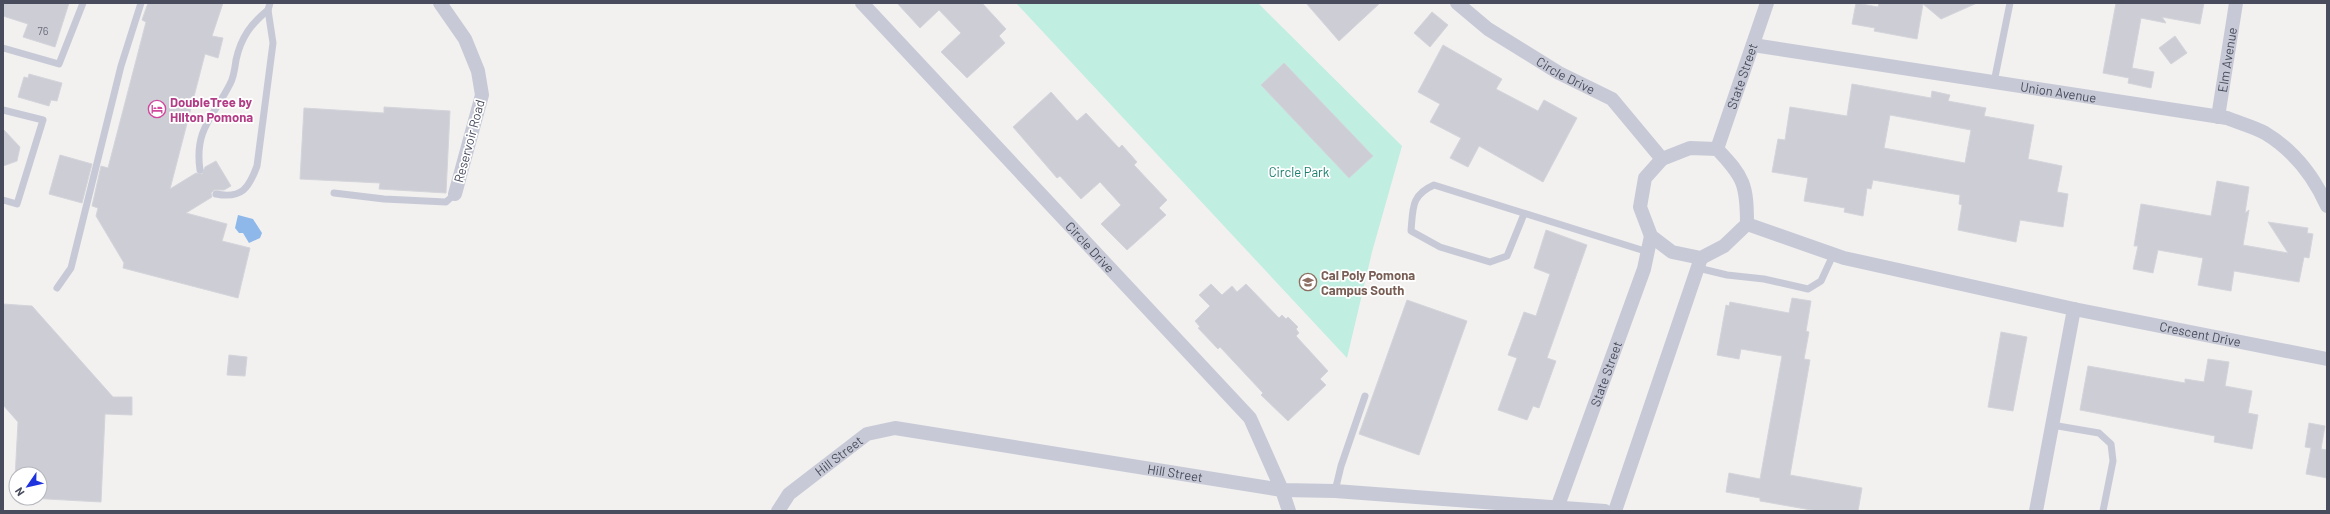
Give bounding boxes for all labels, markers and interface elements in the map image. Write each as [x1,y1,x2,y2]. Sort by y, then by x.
house number: 76 [38,24,49,37]
street label: Elm Avenue [2214,26,2240,93]
street label: State Street [1723,41,1761,111]
street label: Circle Drive [1533,53,1598,97]
street label: Union Avenue [2019,78,2098,106]
place label: DoubleTree by Hilton Pomona [170,94,253,125]
street label: Reservoir Road [450,98,488,184]
hotel icon: DoubleTree by Hilton Pomona [147,99,167,119]
park label: Circle Park [1269,164,1330,180]
street label: Circle Drive [1062,218,1118,276]
place label: Cal Poly Pomona Campus South [1321,267,1415,298]
school or university icon: Cal Poly Pomona Campus South [1298,272,1318,292]
street label: Crescent Drive [2158,318,2242,350]
street label: State Street [1587,339,1625,409]
street label: Hill Street [812,432,866,479]
street label: Hill Street [1146,461,1204,485]
north arrow [8,466,48,506]
text: N [12,485,27,499]

